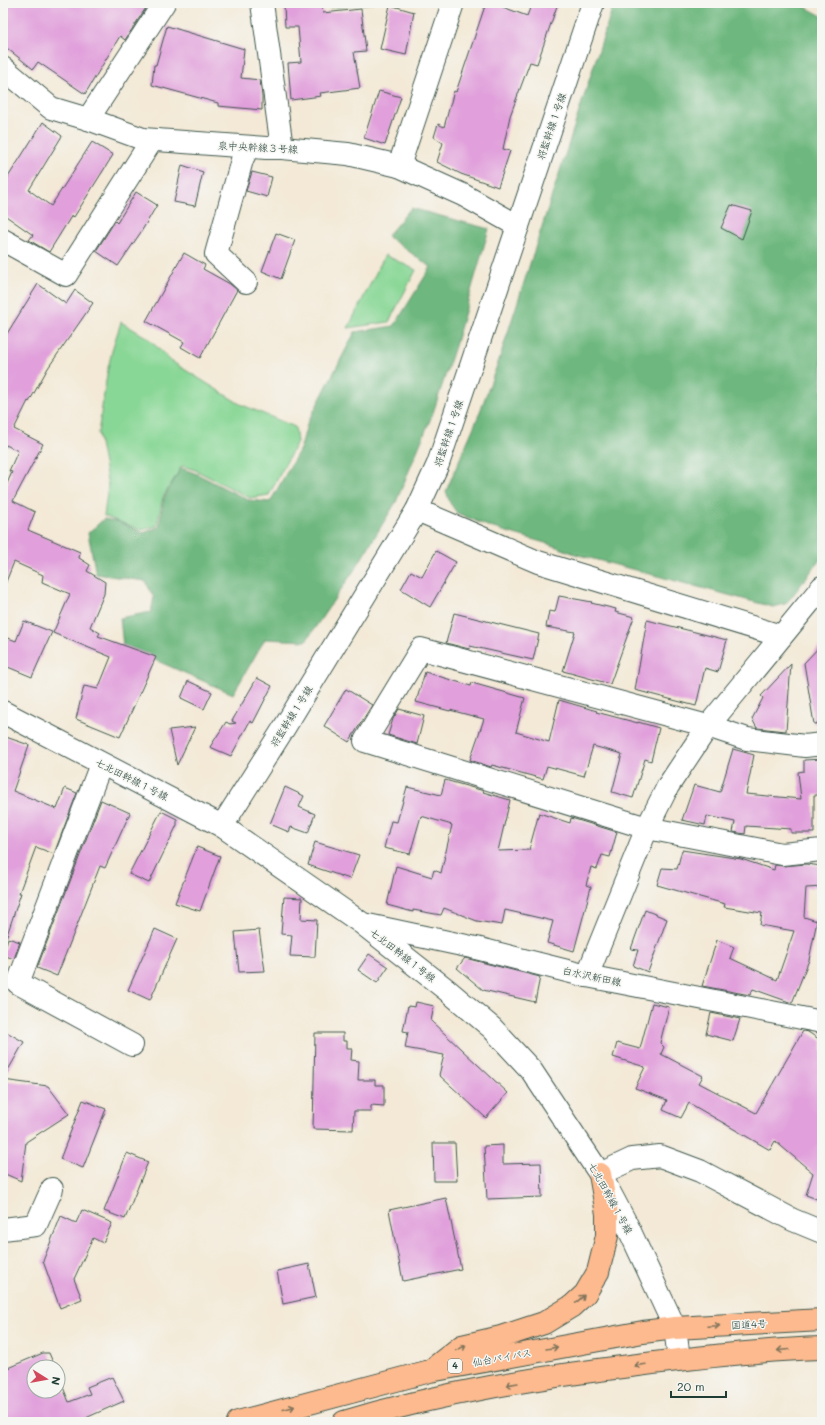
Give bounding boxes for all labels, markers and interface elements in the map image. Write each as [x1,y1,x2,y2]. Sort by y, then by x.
street label: 将監幹線１号線 [533,91,569,161]
street label: 泉中央幹線３号線 [218,138,298,156]
street label: 将監幹線１号線 [430,398,466,468]
street label: 将監幹線１号線 [267,683,315,749]
street label: 七北田幹線１号線 [93,755,171,803]
street label: 七北田幹線１号線 [367,925,439,985]
street label: 白水沢新田線 [561,963,623,989]
street label: 七北田幹線１号線 [585,1160,637,1236]
one-way arrow [574,1295,584,1304]
street label: 国道4号 [731,1316,767,1332]
one-way arrow [707,1323,720,1330]
one-way arrow [455,1344,467,1351]
one-way arrow [546,1344,559,1352]
street label: 仙台バイパス [471,1345,533,1369]
one-way arrow [777,1347,790,1354]
north arrow [26,1359,66,1399]
road number: 4 [448,1359,462,1373]
one-way arrow [634,1361,647,1368]
scale bar [671,1373,726,1399]
text: N [48,1375,64,1387]
text: 20 m [677,1378,705,1394]
one-way arrow [506,1380,519,1388]
one-way arrow [283,1404,296,1411]

